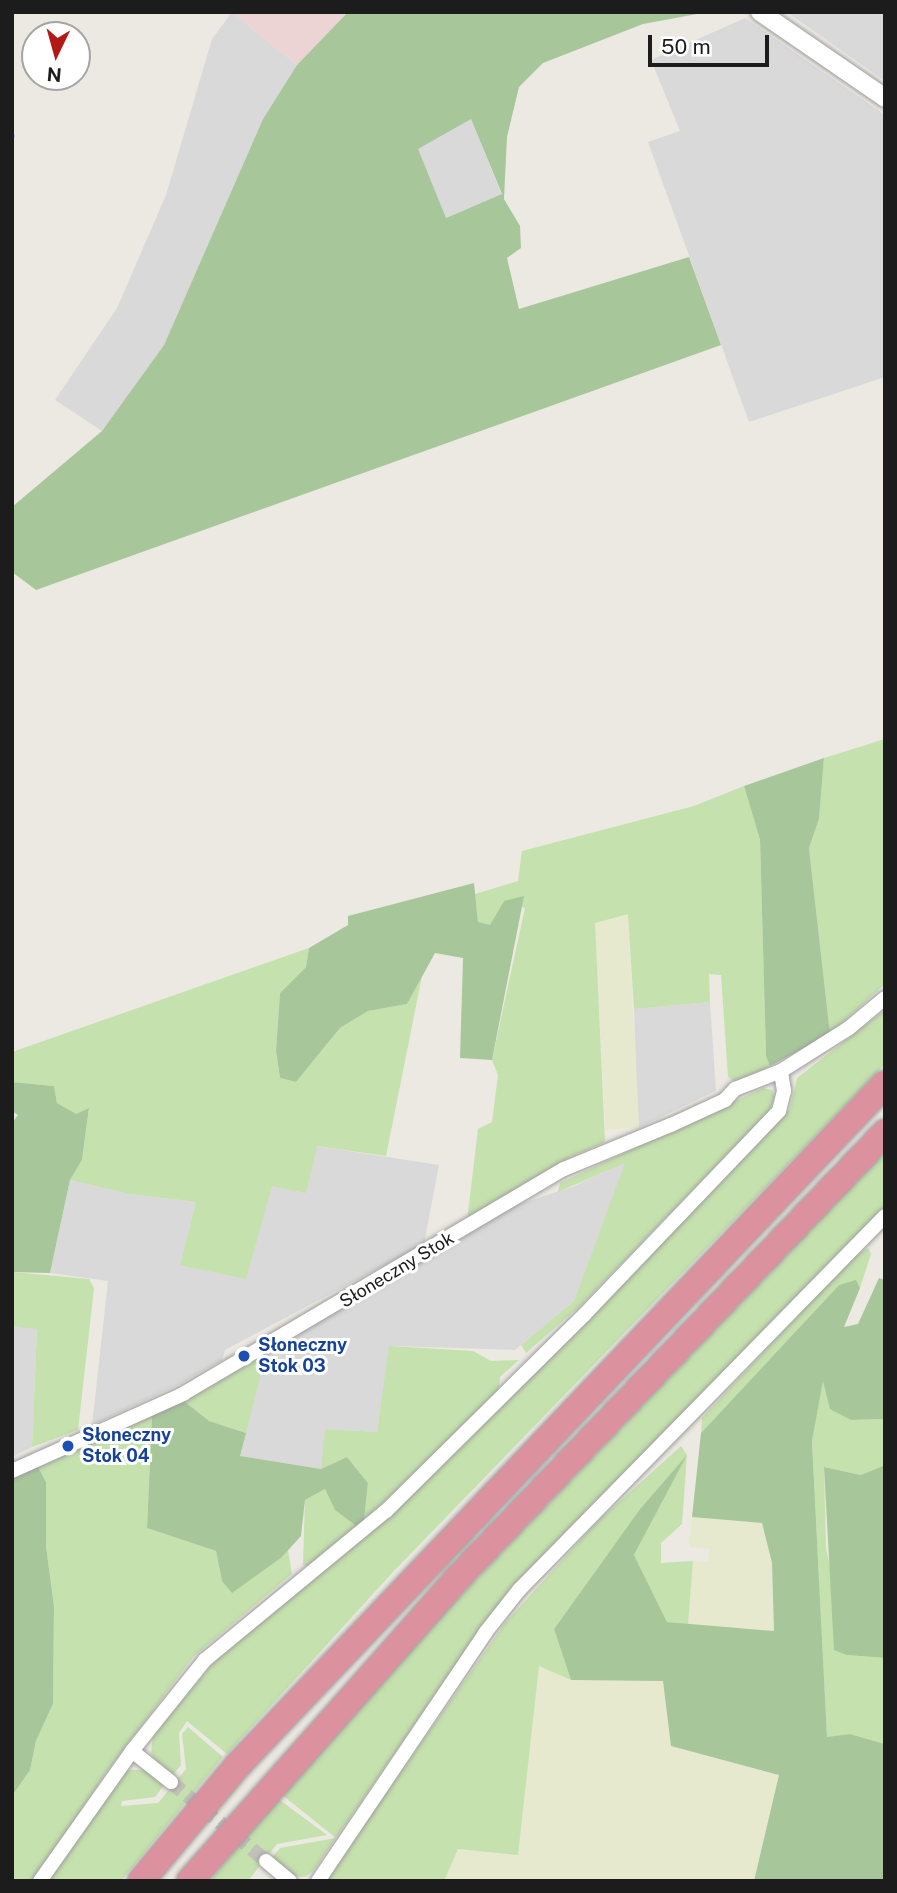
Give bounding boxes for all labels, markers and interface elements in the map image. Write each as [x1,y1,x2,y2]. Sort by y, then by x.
north arrow [21,21,91,91]
scale bar [652,21,773,65]
text: 50 m [661,34,711,59]
text: N [46,63,63,87]
street label: Słoneczny Stok [336,1227,458,1313]
place label: Słoneczny Stok 03 [258,1335,347,1378]
marker: Słoneczny Stok 03 [236,1348,252,1364]
place label: Słoneczny Stok 04 [82,1425,171,1468]
marker: Słoneczny Stok 04 [60,1438,76,1454]

